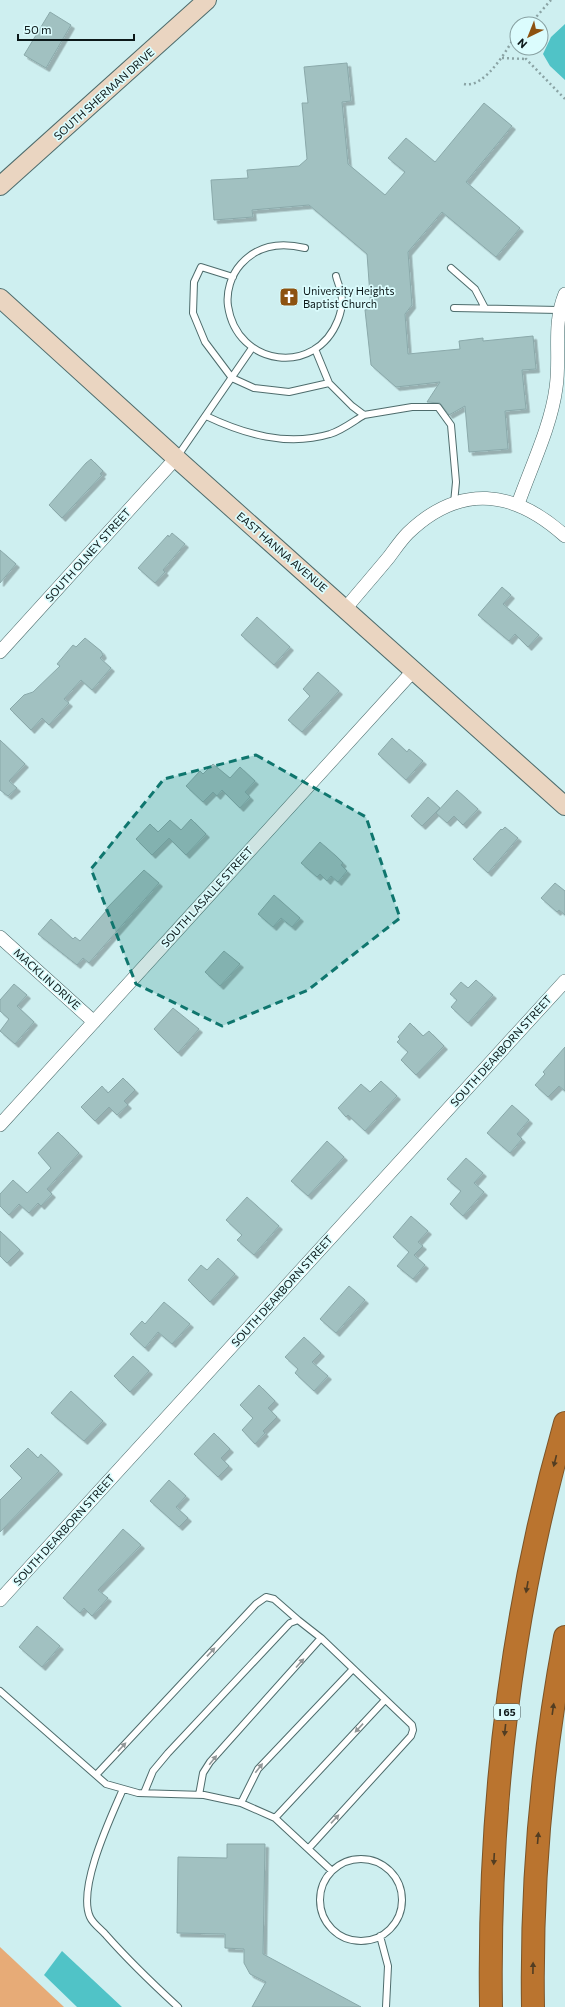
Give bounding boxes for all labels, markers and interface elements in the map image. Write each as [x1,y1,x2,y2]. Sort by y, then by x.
scale bar [18,16,134,42]
north arrow [509,16,549,56]
text: 50 m [24,22,52,36]
text: N [514,36,529,51]
street label: SOUTH SHERMAN DRIVE [51,45,157,142]
place label: University Heights Baptist Church [303,284,394,310]
church icon: University Heights Baptist Church [278,286,300,308]
street label: SOUTH OLNEY STREET [42,505,133,604]
street label: EAST HANNA AVENUE [235,509,330,594]
street label: SOUTH LASALLE STREET [158,844,255,950]
street label: MACKLIN DRIVE [11,945,83,1012]
street label: SOUTH DEARBORN STREET [447,992,554,1109]
street label: SOUTH DEARBORN STREET [228,1232,335,1349]
one-way arrow [551,1454,557,1467]
street label: SOUTH DEARBORN STREET [10,1471,117,1588]
one-way arrow [523,1581,529,1594]
one-way arrow [206,1647,215,1656]
one-way arrow [295,1658,304,1668]
one-way arrow [550,1703,556,1715]
road number: I 65 [494,1704,520,1720]
one-way arrow [355,1724,364,1733]
one-way arrow [502,1724,508,1736]
one-way arrow [118,1742,127,1752]
one-way arrow [208,1754,217,1765]
one-way arrow [255,1763,264,1774]
one-way arrow [330,1814,340,1824]
one-way arrow [535,1832,542,1844]
one-way arrow [490,1853,497,1865]
one-way arrow [530,1961,536,1974]

